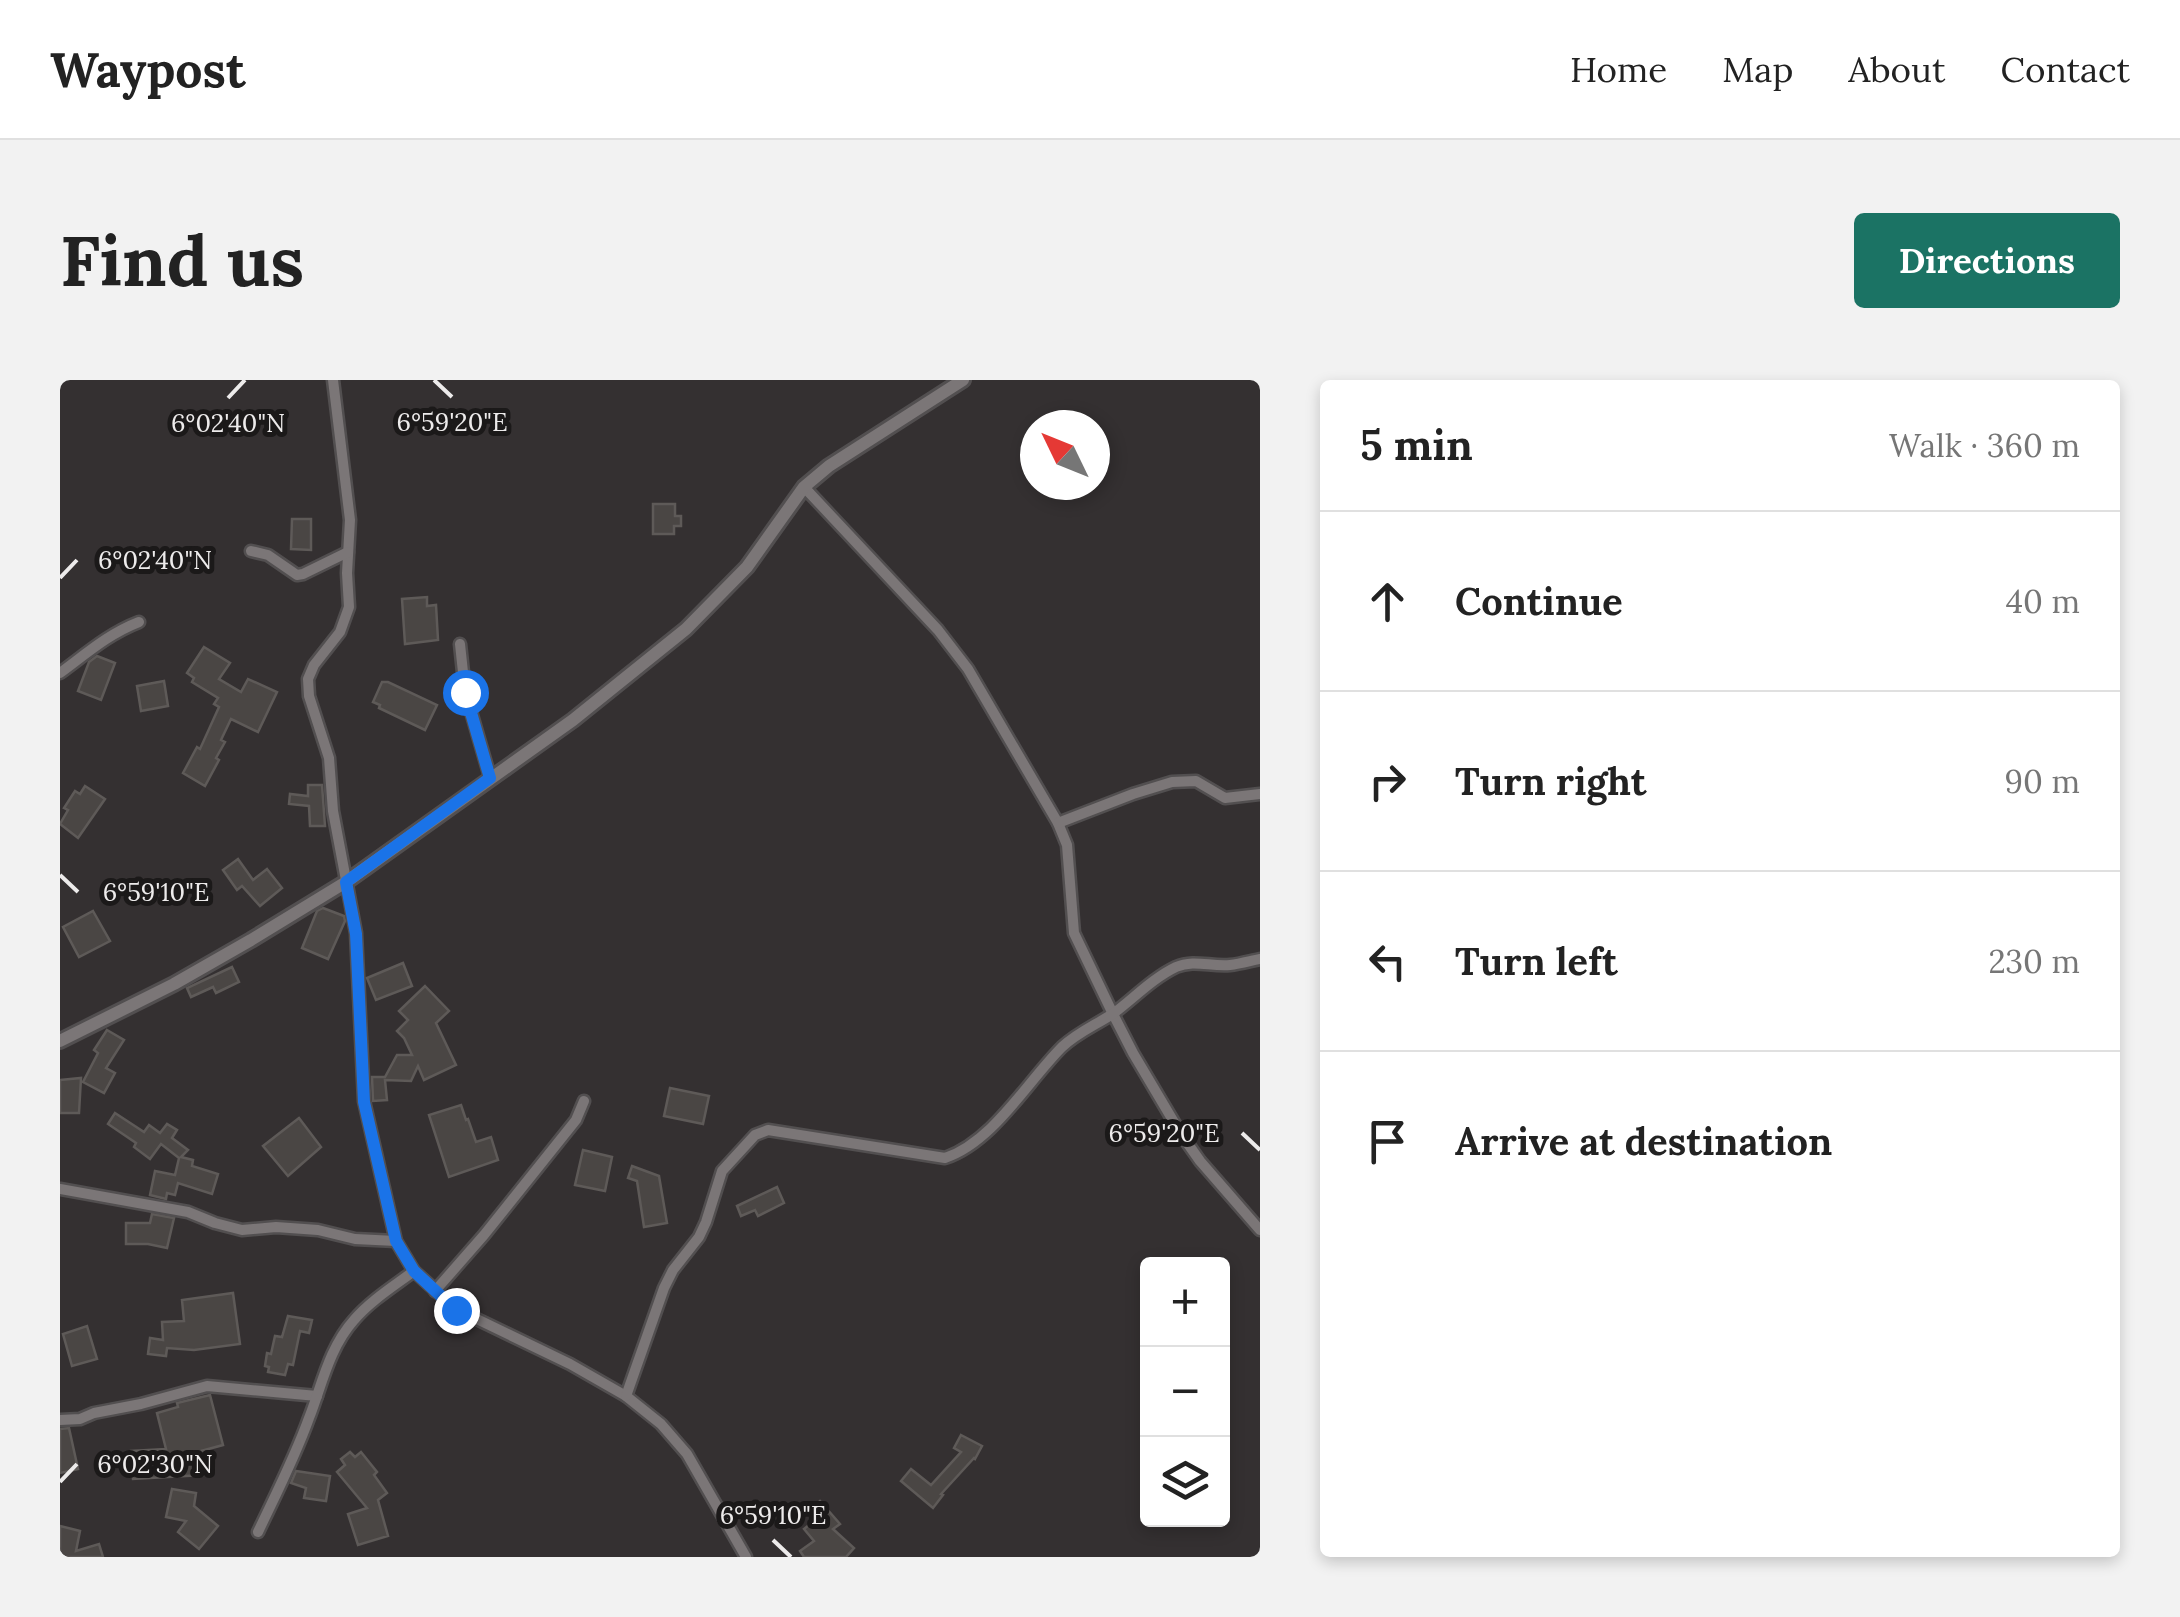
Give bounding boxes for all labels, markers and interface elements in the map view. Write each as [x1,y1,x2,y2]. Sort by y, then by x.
text: Waypost [50,39,246,100]
text: Home [1570,47,1667,92]
text: Map [1722,47,1793,92]
text: About [1848,47,1946,92]
text: Contact [2001,47,2130,92]
button: Directions [1854,213,2120,308]
text: Find us [60,216,304,305]
text: 6°59'20"E [396,406,508,438]
text: 6°02'40"N [171,407,285,439]
north arrow [1020,410,1110,500]
text: 5 min [1360,418,1473,472]
text: Walk · 360 m [1889,425,2080,466]
text: 6°02'40"N [98,544,212,576]
icon: ahead [1360,574,1415,629]
text: Continue [1455,577,1623,625]
text: 40 m [2006,581,2080,622]
route start [443,670,489,716]
icon: right [1360,754,1415,809]
text: Turn right [1455,757,1646,805]
text: 90 m [2005,761,2080,802]
text: 6°59'10"E [103,876,209,908]
icon: left [1360,934,1415,989]
text: Turn left [1455,937,1618,985]
text: 230 m [1989,941,2080,982]
icon: arrive [1360,1114,1415,1169]
text: 6°59'20"E [1108,1117,1220,1149]
text: Arrive at destination [1455,1117,1832,1165]
map controls [1140,1257,1230,1527]
button: + [1140,1257,1230,1347]
route end [434,1288,480,1334]
button: − [1140,1347,1230,1437]
button: layers [1140,1437,1230,1527]
text: 6°02'30"N [97,1448,213,1480]
text: 6°59'10"E [720,1499,826,1531]

